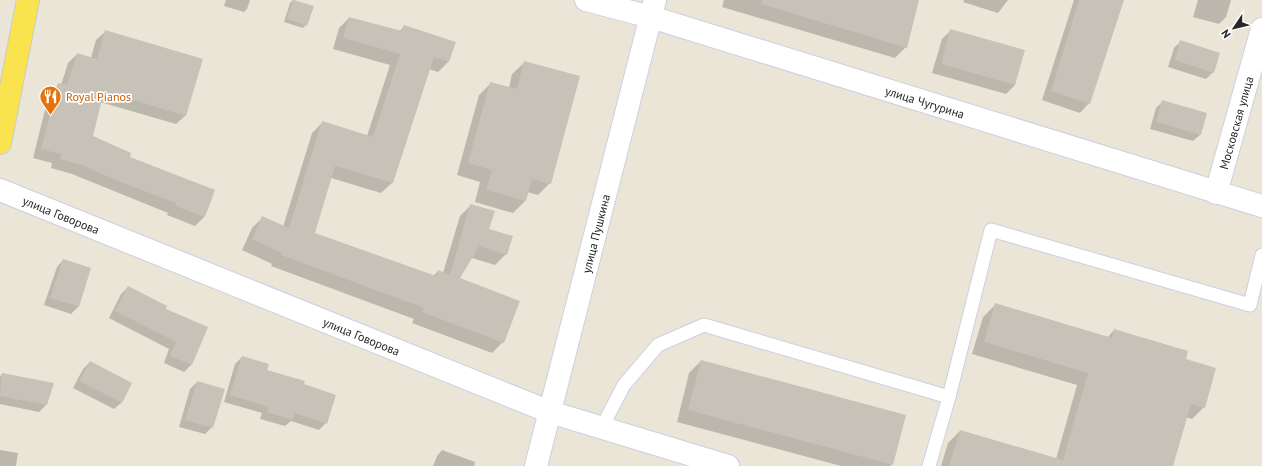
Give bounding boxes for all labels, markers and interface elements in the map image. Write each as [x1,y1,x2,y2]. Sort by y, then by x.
north arrow [1214,8,1254,48]
text: N [1218,27,1234,41]
street label: Московская улица [1216,74,1256,171]
street label: улица Чугурина [884,82,967,121]
restaurant icon: Royal Pianos [37,83,63,116]
place label: Royal Pianos [66,89,131,104]
street label: улица Говорова [21,192,102,237]
street label: улица Пушкина [578,192,613,275]
street label: улица Говорова [321,314,402,358]

